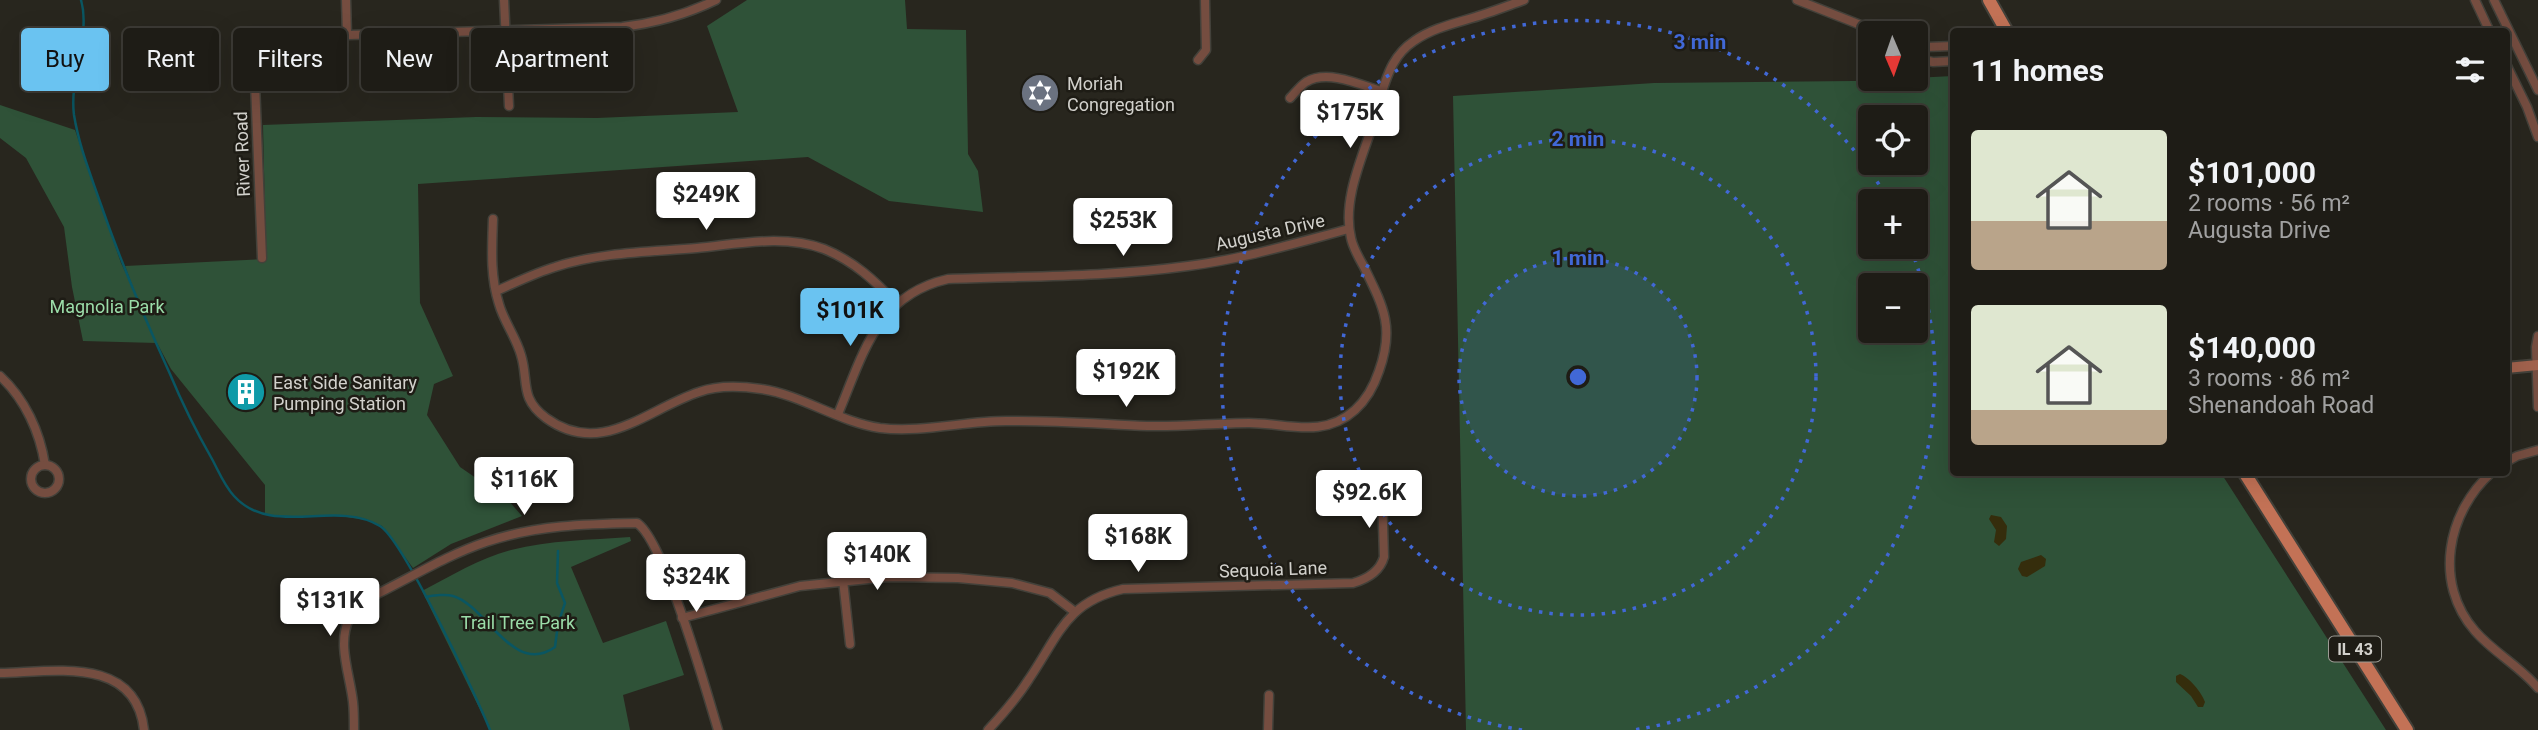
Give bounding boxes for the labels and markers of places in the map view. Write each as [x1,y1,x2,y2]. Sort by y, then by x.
synagogue icon: Moriah Congregation [1019,72,1061,114]
place label: Moriah Congregation [1067,73,1175,115]
pin: $175K [1301,90,1399,150]
pin: $249K [657,173,755,232]
pin: $253K [1074,198,1172,258]
pin: $101K [801,288,899,348]
pin: $192K [1077,350,1175,409]
centre of rings [1566,365,1590,389]
building icon: East Side Sanitary Pumping Station [225,371,267,413]
place label: East Side Sanitary Pumping Station [273,372,418,414]
pin: $116K [475,458,573,517]
pin: $92.6K [1312,470,1426,530]
pin: $168K [1089,514,1187,574]
pin: $140K [828,532,926,592]
pin: $324K [647,554,745,614]
pin: $131K [281,578,379,638]

